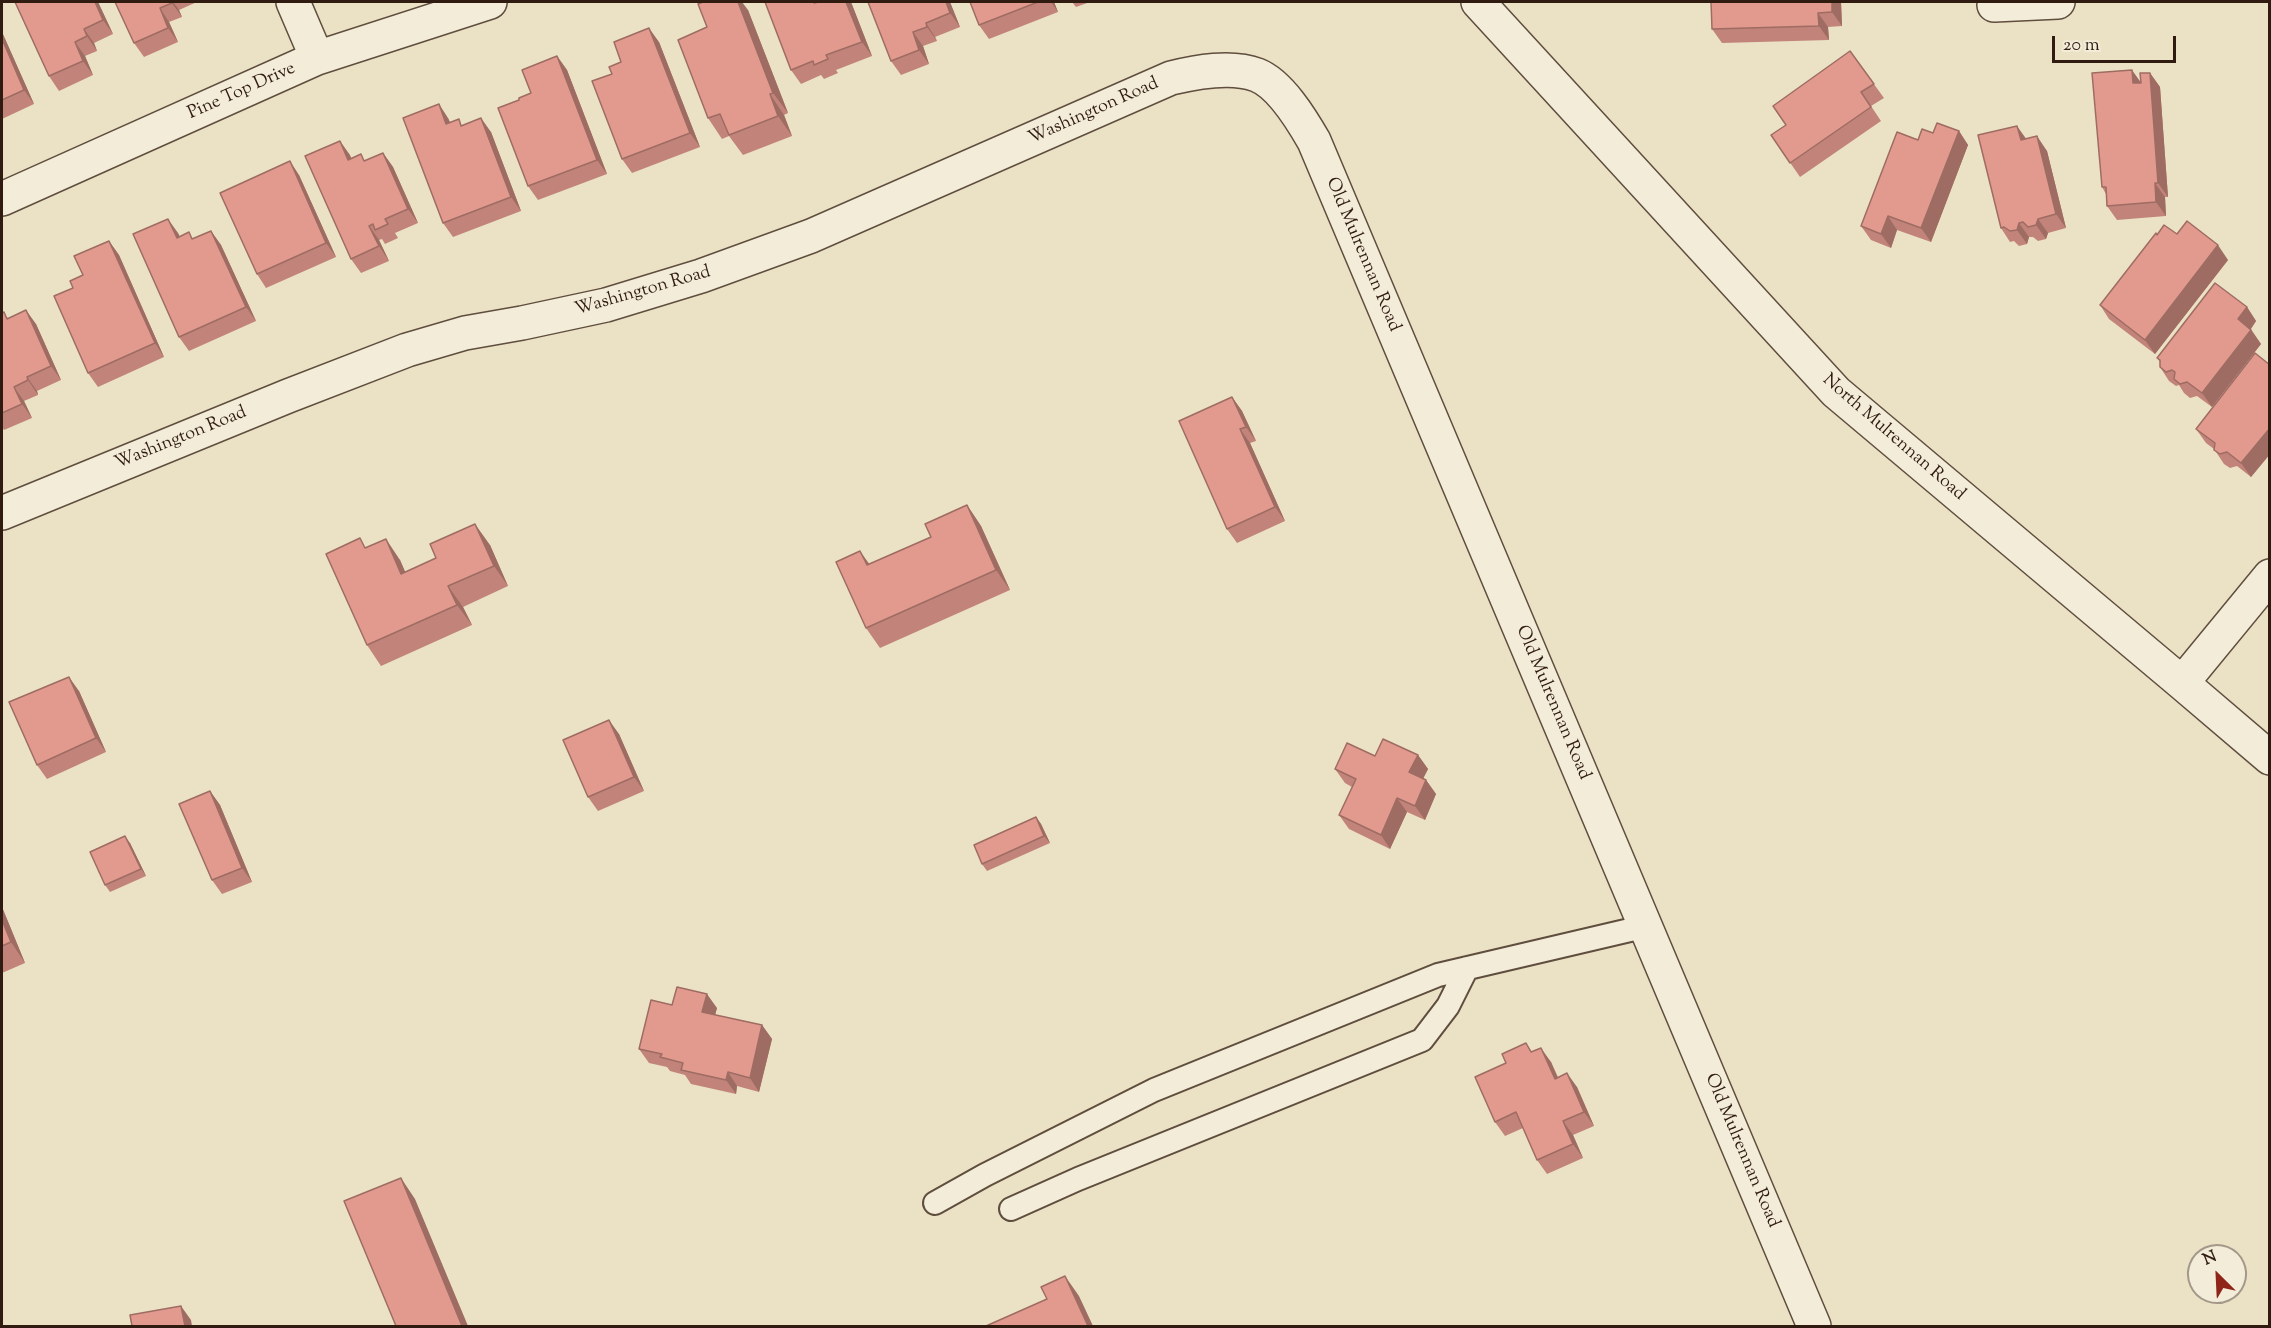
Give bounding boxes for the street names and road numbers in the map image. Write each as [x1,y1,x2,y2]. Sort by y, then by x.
street label: Pine Top Drive [185,59,299,125]
street label: Washington Road [1026,74,1162,150]
street label: Old Mulrennan Road [1320,175,1404,335]
street label: Washington Road [573,262,713,322]
street label: North Mulrennan Road [1817,370,1969,506]
street label: Washington Road [112,403,250,475]
street label: Old Mulrennan Road [1510,623,1594,783]
street label: Old Mulrennan Road [1699,1071,1783,1231]

